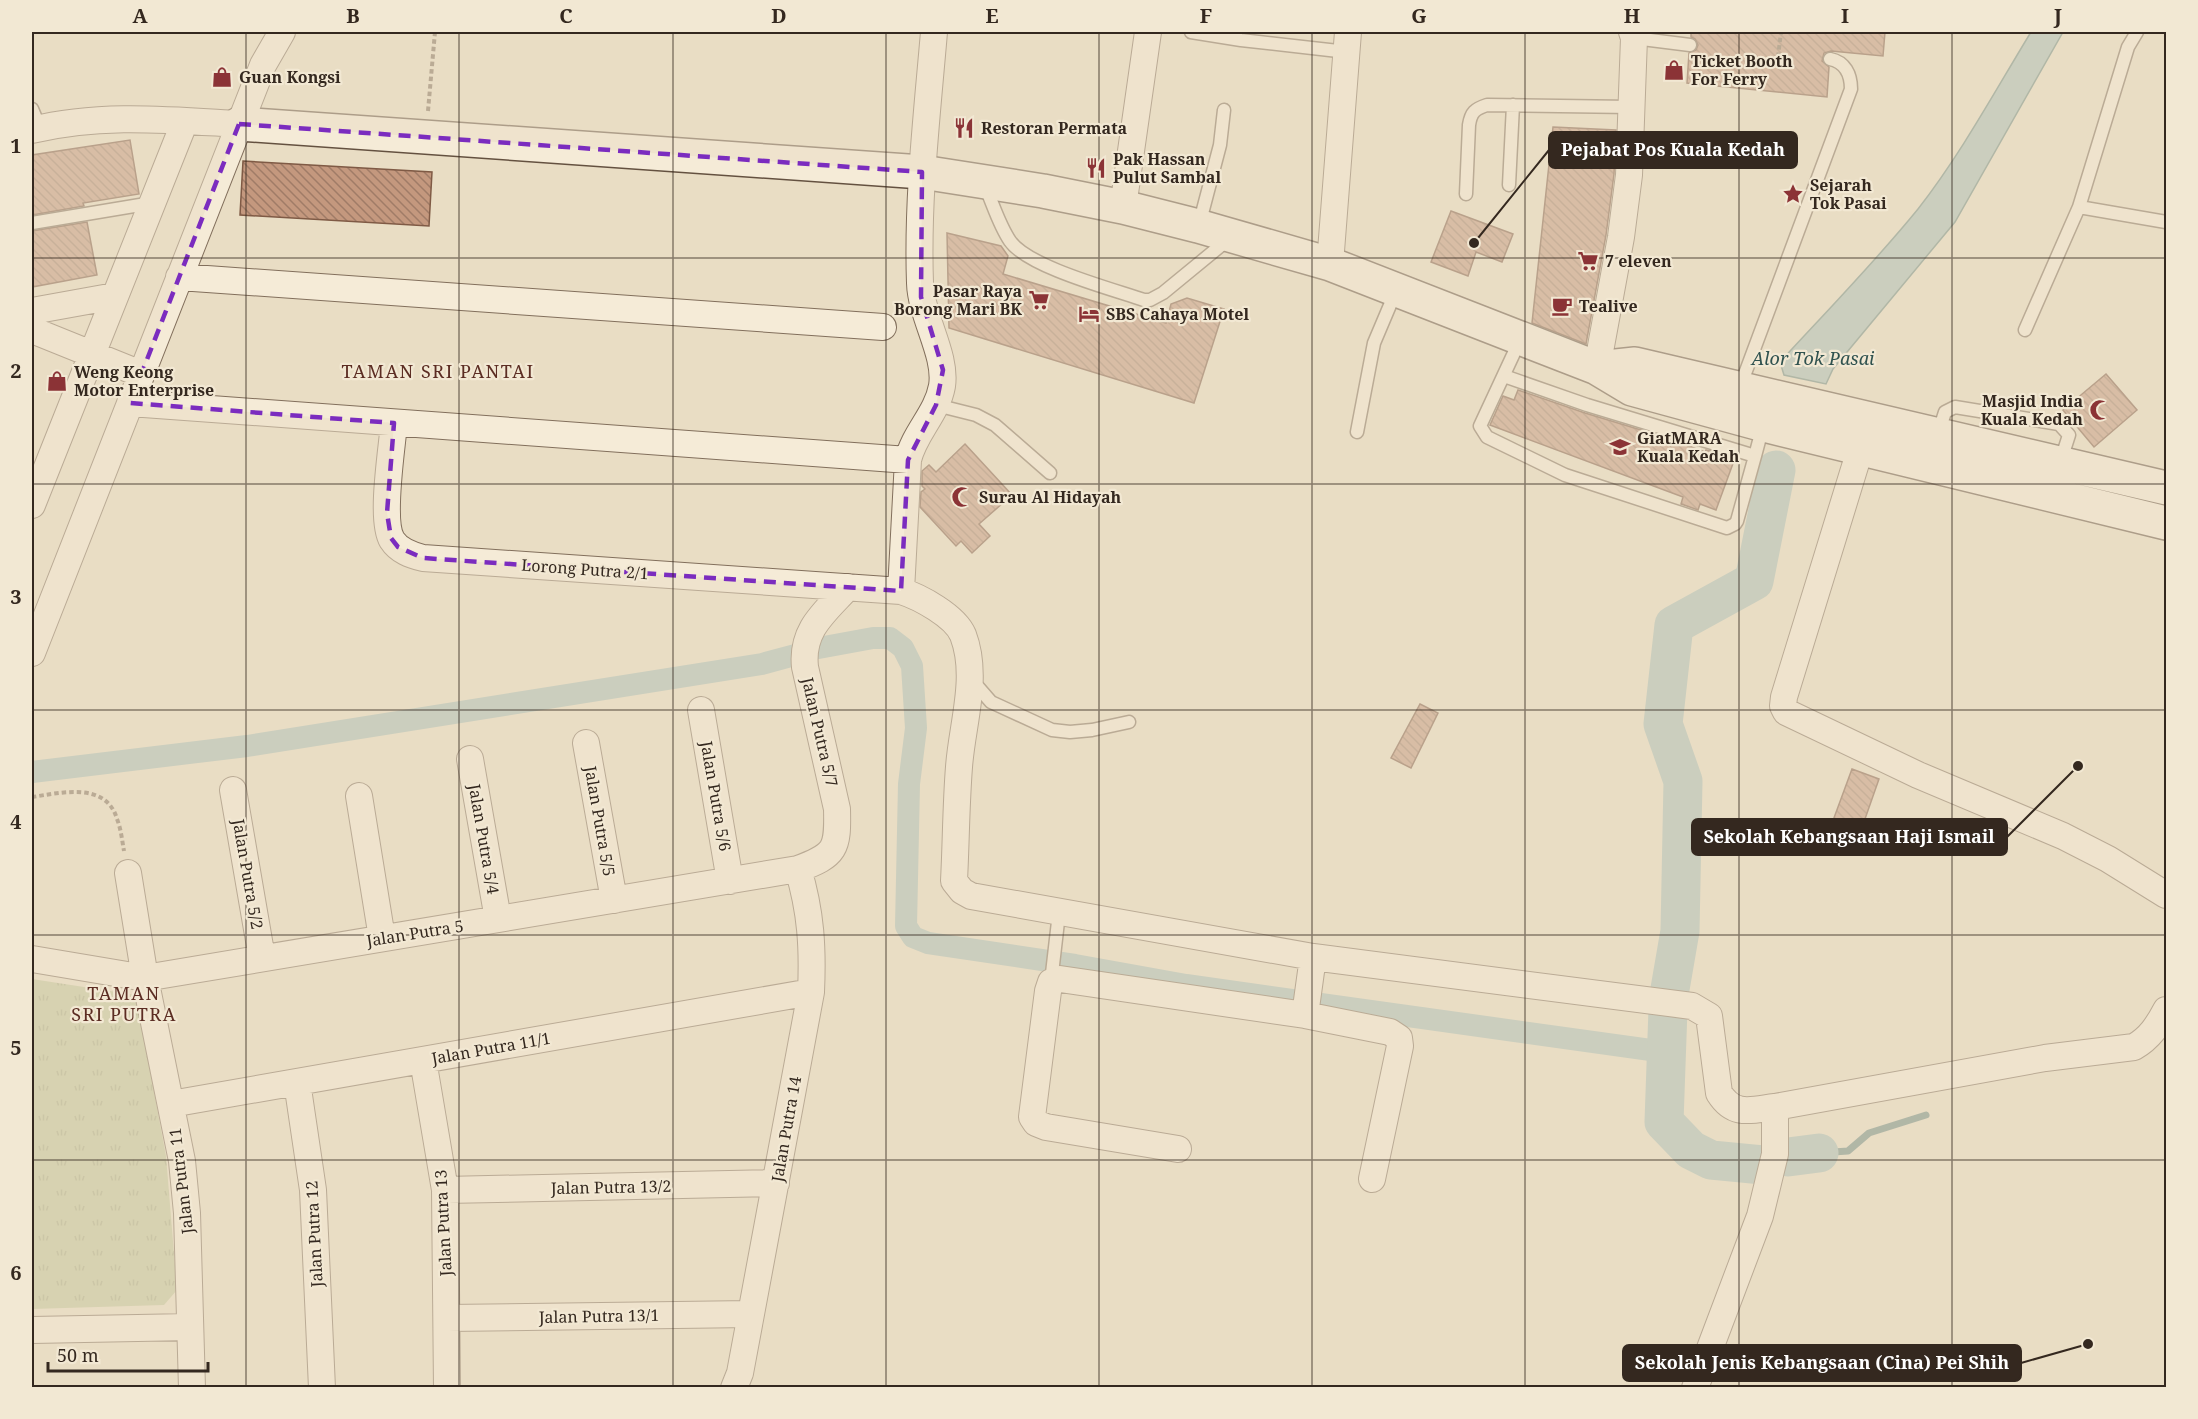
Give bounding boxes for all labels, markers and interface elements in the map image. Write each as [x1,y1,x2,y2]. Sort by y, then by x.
text: A [132,2,148,29]
text: B [346,2,360,29]
text: C [559,2,573,29]
text: D [771,2,787,29]
text: E [985,2,999,29]
text: F [1200,2,1212,29]
text: G [1411,2,1427,29]
text: H [1624,2,1640,29]
text: I [1841,2,1849,29]
text: J [2053,2,2062,29]
place label: Ticket Booth For Ferry [1691,50,1793,90]
shop icon: Ticket Booth For Ferry [1662,58,1686,82]
shop icon: Guan Kongsi [210,65,234,89]
place label: Guan Kongsi [239,66,341,88]
restaurant icon: Restoran Permata [952,116,976,140]
place label: Restoran Permata [981,117,1128,139]
text: 1 [10,132,22,159]
callout: Pejabat Pos Kuala Kedah [1549,132,1797,168]
text: Pejabat Pos Kuala Kedah [1561,137,1785,161]
place label: Pak Hassan Pulut Sambal [1113,148,1221,188]
restaurant icon: Pak Hassan Pulut Sambal [1084,156,1108,180]
place label: Sejarah Tok Pasai [1810,174,1887,214]
place icon: Sejarah Tok Pasai [1781,182,1805,206]
supermarket icon: 7 eleven [1576,249,1600,273]
place label: 7 eleven [1605,250,1672,272]
place label: Pasar Raya Borong Mari BK [894,280,1022,320]
supermarket icon: Pasar Raya Borong Mari BK [1027,288,1051,312]
cafe icon: Tealive [1550,294,1574,318]
place label: Tealive [1579,295,1638,317]
hotel icon: SBS Cahaya Motel [1077,302,1101,326]
place label: SBS Cahaya Motel [1106,303,1249,325]
water label: Alor Tok Pasai [1749,346,1875,370]
text: 2 [10,357,22,384]
district label: TAMAN SRI PANTAI [341,359,535,383]
place label: Weng Keong Motor Enterprise [74,361,214,401]
shop icon: Weng Keong Motor Enterprise [45,369,69,393]
place label: Masjid India Kuala Kedah [1981,390,2083,430]
mosque icon: Masjid India Kuala Kedah [2088,398,2112,422]
place label: GiatMARA Kuala Kedah [1637,427,1740,467]
school or university icon: GiatMARA Kuala Kedah [1608,435,1632,459]
mosque icon: Surau Al Hidayah [950,485,974,509]
place label: Surau Al Hidayah [979,486,1122,508]
street label: Lorong Putra 2/1 [521,554,649,584]
text: 3 [10,583,22,610]
street label: Jalan Putra 5/7 [797,674,843,789]
street label: Jalan Putra 5/6 [695,738,737,853]
street label: Jalan Putra 5/5 [579,763,621,878]
street label: Jalan Putra 5/4 [463,781,505,896]
text: 4 [10,808,22,835]
street label: Jalan Putra 5/2 [227,816,269,931]
callout: Sekolah Kebangsaan Haji Ismail [1692,819,2007,855]
text: Sekolah Kebangsaan Haji Ismail [1703,824,1995,848]
street label: Jalan Putra 5 [364,914,465,952]
district label: TAMAN SRI PUTRA [71,981,177,1026]
street label: Jalan Putra 11/1 [429,1027,552,1069]
text: 5 [10,1034,22,1061]
street label: Jalan Putra 14 [766,1074,806,1185]
street label: Jalan Putra 11 [164,1127,199,1236]
street label: Jalan Putra 13 [429,1169,457,1278]
street label: Jalan Putra 13/2 [550,1175,671,1199]
street label: Jalan Putra 12 [300,1180,328,1289]
text: 6 [10,1259,22,1286]
street label: Jalan Putra 13/1 [538,1304,659,1328]
scale bar [48,1335,208,1373]
text: 50 m [57,1343,99,1367]
callout: Sekolah Jenis Kebangsaan (Cina) Pei Shih [1623,1345,2021,1381]
text: Sekolah Jenis Kebangsaan (Cina) Pei Shih [1635,1350,2009,1374]

